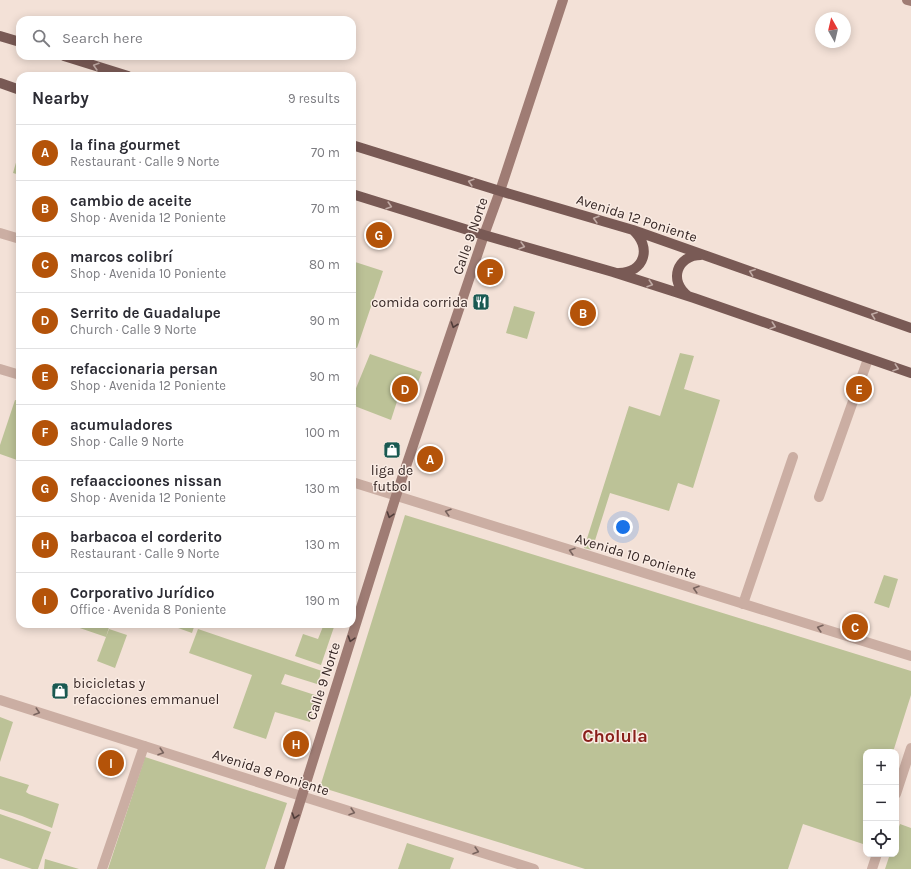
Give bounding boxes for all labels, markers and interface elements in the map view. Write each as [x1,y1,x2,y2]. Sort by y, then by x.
north arrow [815,12,851,48]
search box [16,16,356,60]
icon: search [30,27,52,49]
text: Search here [62,29,143,47]
one-way arrow [93,62,100,71]
text: Nearby [32,88,89,108]
text: 9 results [288,91,340,106]
text: la fina gourmet [70,136,180,154]
text: A [41,145,49,160]
text: 70 m [311,145,340,160]
text: Restaurant · Calle 9 Norte [70,154,220,169]
one-way arrow [468,178,475,187]
street label: Avenida 12 Poniente [574,191,699,246]
text: cambio de aceite [70,192,192,210]
street label: Calle 9 Norte [449,195,492,277]
text: B [41,201,49,216]
text: 70 m [311,201,340,216]
one-way arrow [386,201,393,209]
text: Shop · Avenida 12 Poniente [70,210,226,225]
one-way arrow [592,215,599,224]
pin: G [366,220,392,250]
one-way arrow [518,241,525,250]
text: marcos colibrí [70,248,173,266]
text: C [41,257,49,272]
text: 80 m [309,257,340,272]
pin: F [477,257,503,287]
text: Shop · Avenida 10 Poniente [70,266,226,281]
one-way arrow [748,268,755,276]
one-way arrow [646,279,653,288]
restaurant icon: comida corrida [471,292,491,312]
place label: comida corrida [371,294,468,311]
pin: B [570,298,596,328]
text: Serrito de Guadalupe [70,304,221,322]
one-way arrow [871,312,878,320]
text: D [41,313,49,328]
text: 90 m [309,313,340,328]
one-way arrow [769,321,776,329]
text: Church · Calle 9 Norte [70,322,197,337]
one-way arrow [450,322,459,329]
text: refaccionaria persan [70,360,218,378]
one-way arrow [892,364,899,372]
text: E [41,369,49,384]
text: 90 m [309,369,340,384]
pin: D [392,374,418,404]
pin: E [846,374,872,404]
text: Shop · Avenida 12 Poniente [70,378,226,393]
text: acumuladores [70,416,173,434]
text: F [41,425,49,440]
text: 100 m [305,425,340,440]
text: Shop · Calle 9 Norte [70,434,184,449]
shop icon: liga de futbol [382,440,402,460]
pin: A [417,444,443,474]
place label: liga de futbol [371,462,413,495]
text: refaaccioones nissan [70,472,222,490]
text: G [41,481,49,496]
text: 130 m [305,481,340,496]
text: Shop · Avenida 12 Poniente [70,490,226,505]
one-way arrow [445,508,452,517]
one-way arrow [387,511,395,518]
your location [613,517,633,537]
text: barbacoa el corderito [70,528,222,546]
street label: Avenida 10 Poniente [573,530,699,583]
text: H [40,537,50,552]
text: 130 m [305,537,340,552]
text: Restaurant · Calle 9 Norte [70,546,220,561]
one-way arrow [569,547,576,556]
text: Corporativo Jurídico [70,584,215,602]
one-way arrow [693,586,700,594]
text: I [43,593,47,608]
text: 190 m [305,593,340,608]
text: Office · Avenida 8 Poniente [70,602,226,617]
pin: C [842,612,868,642]
one-way arrow [817,624,824,633]
one-way arrow [347,635,356,642]
street label: Calle 9 Norte [303,640,344,722]
place label: bicicletas y refacciones emmanuel [73,675,219,708]
shop icon: bicicletas y refacciones emmanuel [50,681,70,701]
one-way arrow [33,707,40,716]
district label: Cholula [582,725,648,747]
pin: H [283,729,309,759]
street label: Avenida 8 Poniente [210,746,331,799]
one-way arrow [157,747,164,756]
pin: I [98,748,124,778]
map controls [863,749,899,857]
button: + [863,749,899,785]
button: − [863,785,899,821]
one-way arrow [348,807,355,816]
one-way arrow [291,813,300,820]
button: locate [863,821,899,857]
one-way arrow [472,846,479,855]

